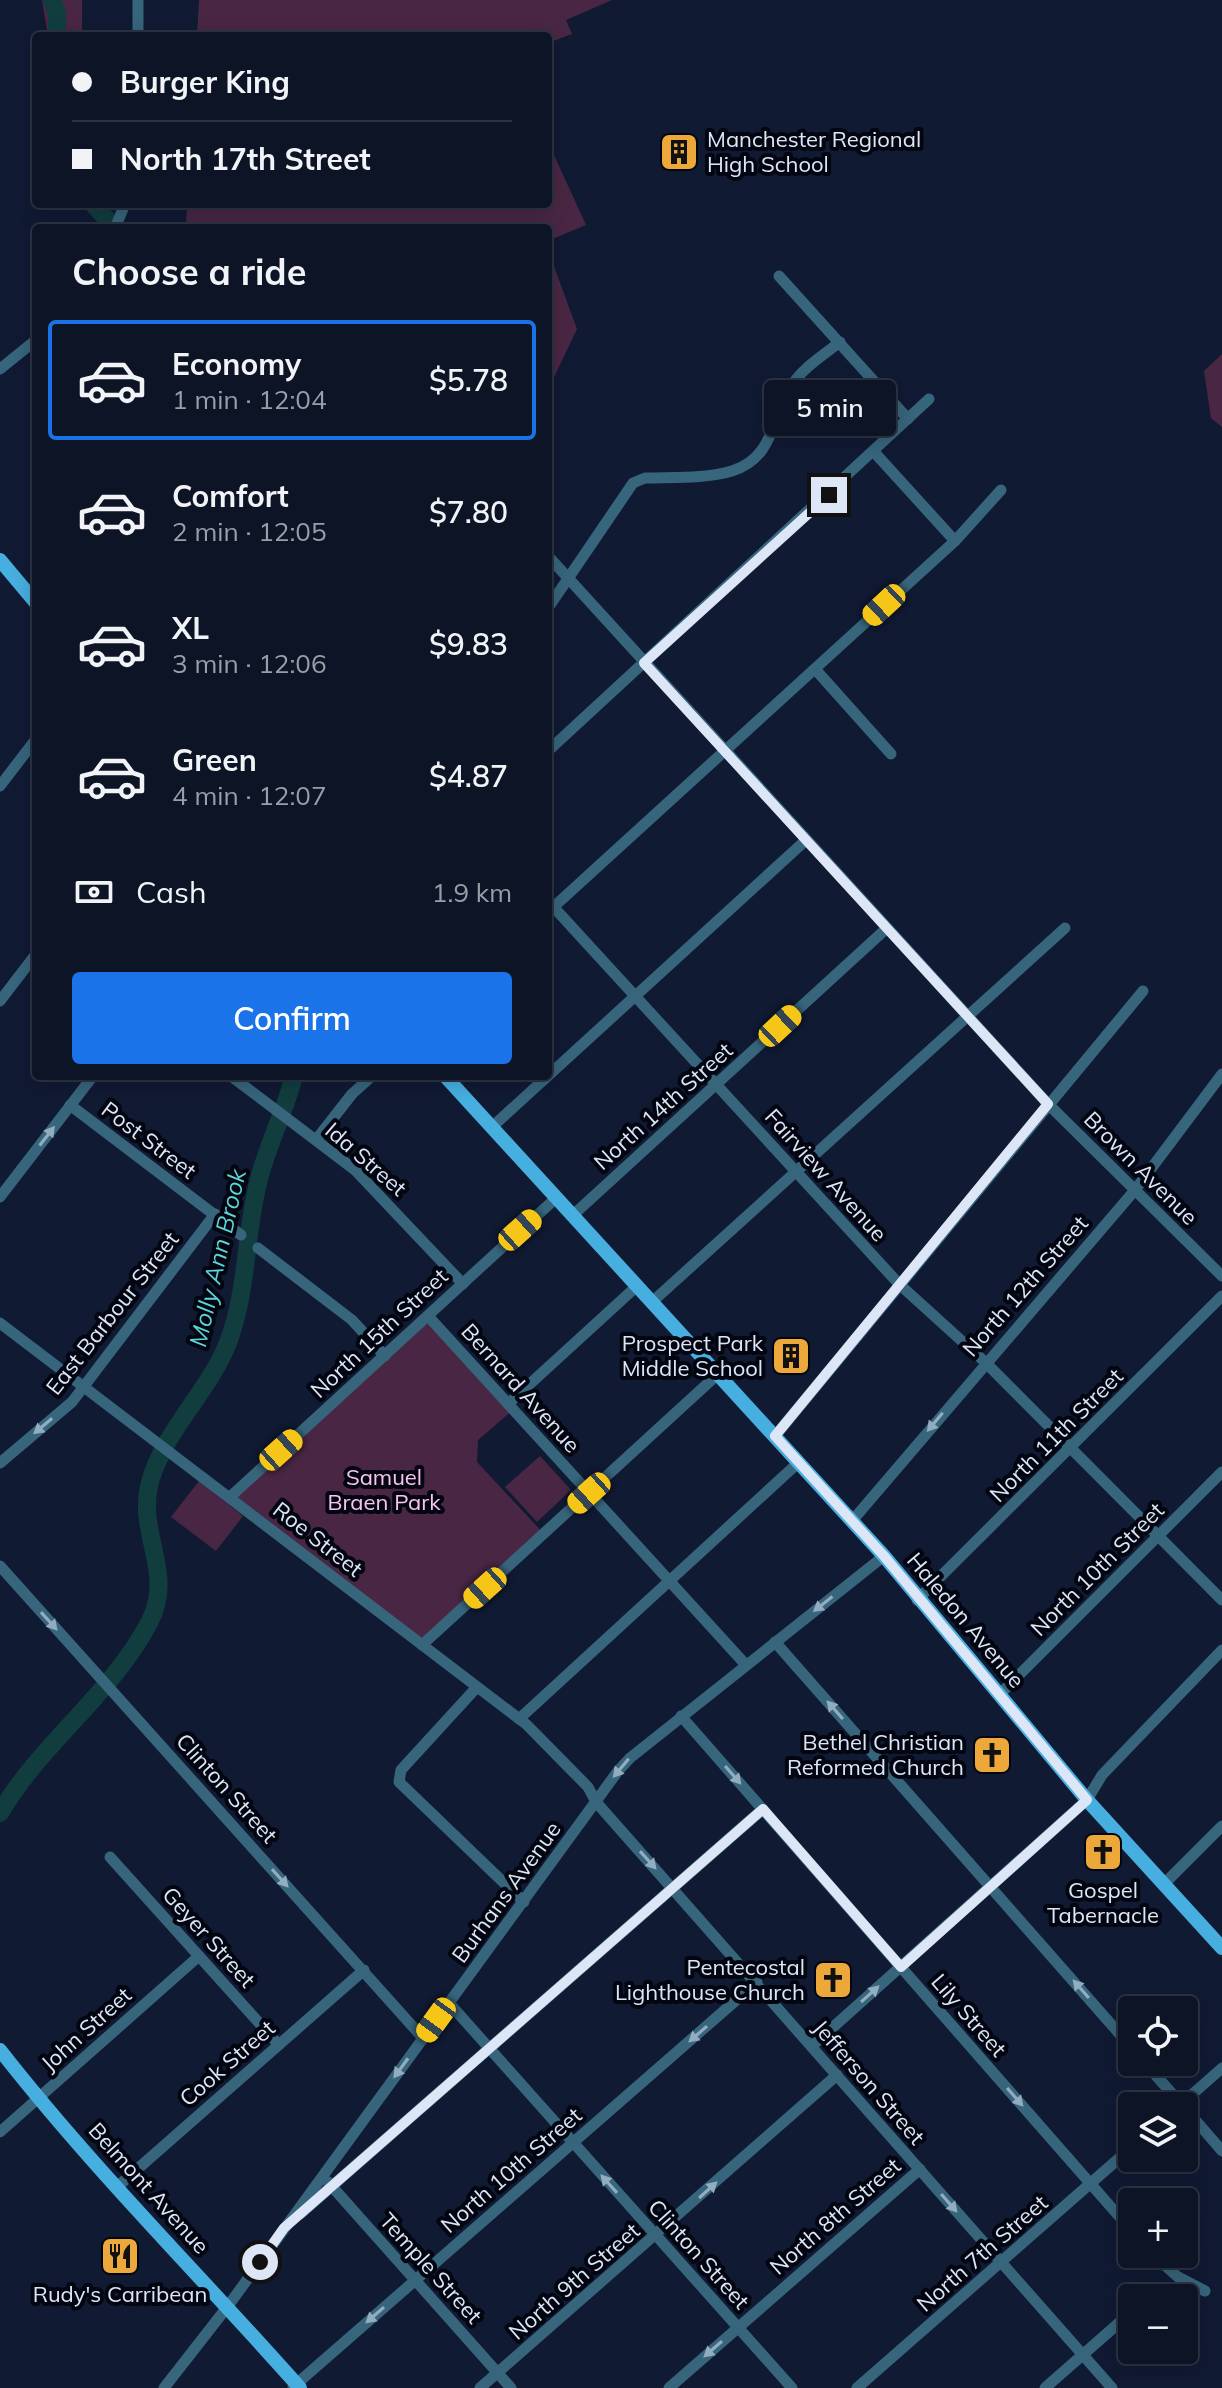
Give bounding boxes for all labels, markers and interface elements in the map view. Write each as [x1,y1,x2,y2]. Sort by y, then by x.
text: Burger King [120,63,290,101]
place label: Manchester Regional High School [707,125,921,178]
building icon: Manchester Regional High School [658,131,700,173]
text: North 17th Street [120,140,371,178]
text: Choose a ride [72,249,306,294]
icon: car [76,344,148,416]
text: Economy [172,345,301,383]
text: $5.78 [429,361,508,399]
callout: 5 min [763,379,895,435]
text: 1 min · 12:04 [172,383,327,416]
text: 5 min [796,391,864,424]
icon: car [76,476,148,548]
text: Comfort [172,477,289,515]
route end [811,477,847,513]
text: $7.80 [429,493,508,531]
text: 2 min · 12:05 [172,515,327,548]
car [858,580,910,630]
icon: car [76,608,148,680]
text: XL [172,609,209,647]
text: $9.83 [429,625,508,663]
text: 3 min · 12:06 [172,647,327,680]
icon: car [76,740,148,812]
text: Green [172,741,257,779]
text: $4.87 [429,757,508,795]
text: 4 min · 12:07 [172,779,327,812]
icon: cash [72,870,116,914]
text: Cash [136,873,207,911]
text: 1.9 km [432,876,512,909]
button: Confirm [72,972,512,1064]
car [754,1001,806,1051]
street label: North 14th Street [588,1036,739,1176]
street label: Post Street [96,1095,202,1185]
street label: Fairview Avenue [759,1103,893,1247]
street label: Brown Avenue [1078,1105,1204,1231]
street label: Ida Street [320,1116,413,1202]
one-way arrow [38,1126,54,1147]
water label: Molly Ann Brook [182,1165,252,1350]
car [494,1205,546,1255]
street label: North 12th Street [956,1210,1094,1362]
street label: East Barbour Street [40,1226,185,1400]
street label: North 15th Street [305,1262,454,1404]
street label: Bernard Avenue [456,1318,586,1458]
place label: Prospect Park Middle School [622,1329,764,1382]
building icon: Prospect Park Middle School [770,1335,812,1377]
street label: North 11th Street [983,1362,1129,1508]
one-way arrow [927,1412,944,1432]
one-way arrow [34,1417,54,1434]
car [255,1425,307,1475]
park label: Samuel Braen Park [328,1463,441,1516]
car [563,1468,615,1518]
street label: Roe Street [268,1495,369,1583]
street label: North 10th Street [1024,1496,1170,1642]
street label: Haledon Avenue [901,1547,1031,1693]
car [459,1563,511,1613]
one-way arrow [813,1596,833,1612]
one-way arrow [40,1611,57,1631]
one-way arrow [827,1700,844,1720]
street label: Clinton Street [170,1727,284,1849]
place label: Bethel Christian Reformed Church [787,1728,964,1781]
church icon: Bethel Christian Reformed Church [971,1734,1013,1776]
one-way arrow [614,1758,630,1778]
one-way arrow [724,1764,741,1784]
street label: Burhans Avenue [445,1816,567,1968]
church icon: Gospel Tabernacle [1082,1831,1124,1873]
one-way arrow [639,1850,657,1870]
one-way arrow [270,1868,288,1887]
place label: Gospel Tabernacle [1047,1876,1159,1929]
street label: Geyer Street [156,1881,262,1993]
place label: Pentecostal Lighthouse Church [615,1953,805,2006]
church icon: Pentecostal Lighthouse Church [812,1959,854,2001]
street label: Lily Street [925,1968,1013,2062]
one-way arrow [1072,1980,1090,1999]
street label: John Street [35,1981,137,2077]
one-way arrow [861,1986,880,2004]
car [412,1994,460,2046]
map controls [1118,1996,1198,2364]
button: locate [1118,1996,1198,2076]
street label: Cook Street [174,2014,281,2112]
street label: Jefferson Street [807,2014,931,2150]
one-way arrow [688,2024,707,2042]
one-way arrow [394,2058,410,2078]
one-way arrow [1005,2088,1023,2107]
button: layers [1118,2092,1198,2172]
street label: North 10th Street [435,2101,587,2239]
street label: Belmont Avenue [83,2117,215,2259]
street label: North 8th Street [764,2151,906,2280]
one-way arrow [601,2174,619,2193]
one-way arrow [698,2182,718,2199]
street label: North 7th Street [911,2188,1053,2317]
button: + [1118,2188,1198,2268]
one-way arrow [940,2192,957,2212]
street label: Clinton Street [642,2193,756,2315]
street label: Temple Street [374,2207,488,2330]
street label: North 9th Street [503,2216,645,2345]
restaurant icon: Rudy's Carribean [99,2235,141,2277]
route start [242,2244,278,2280]
place label: Rudy's Carribean [33,2280,207,2308]
button: − [1118,2284,1198,2364]
one-way arrow [366,2306,386,2323]
one-way arrow [703,2340,723,2357]

